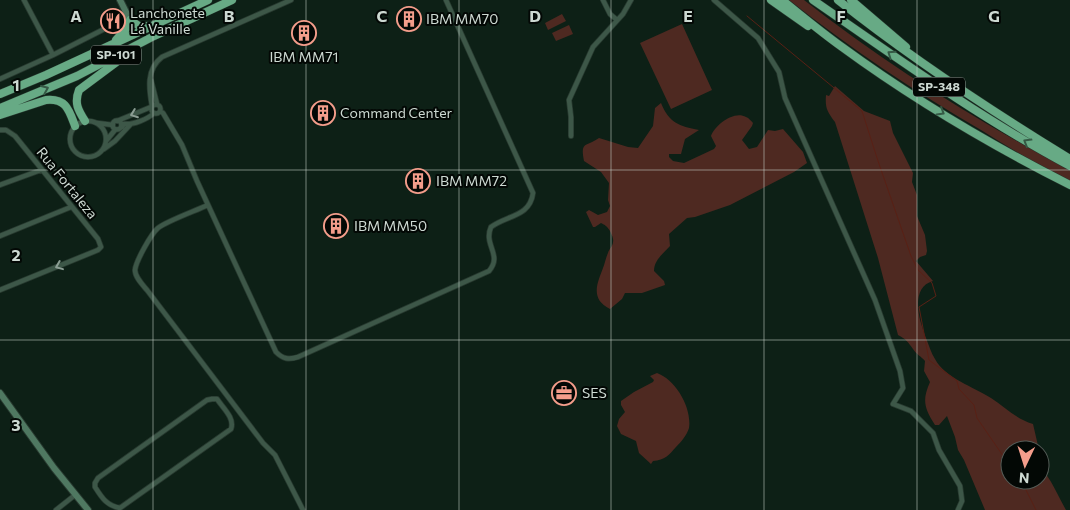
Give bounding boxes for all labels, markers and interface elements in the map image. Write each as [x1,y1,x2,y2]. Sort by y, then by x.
place label: Lanchonete Lá Vanille [130,4,205,37]
text: A [70,6,82,25]
text: B [224,6,235,25]
text: C [377,6,388,25]
building icon: IBM MM70 [396,6,422,32]
text: D [529,6,541,25]
text: E [683,6,693,25]
text: F [836,6,846,25]
text: G [988,6,1000,25]
restaurant icon: Lanchonete Lá Vanille [100,8,126,34]
place label: IBM MM70 [426,10,498,27]
building icon: IBM MM71 [291,20,317,46]
road number: SP-101 [91,46,141,64]
place label: IBM MM71 [269,48,339,65]
one-way arrow [887,51,897,60]
text: 1 [12,75,20,94]
road number: SP-348 [913,77,965,96]
one-way arrow [40,85,49,96]
building icon: Command Center [310,100,336,126]
place label: Command Center [340,104,453,121]
one-way arrow [935,106,944,116]
one-way arrow [130,108,139,118]
one-way arrow [1024,139,1033,149]
street label: Rua Fortaleza [33,143,101,222]
building icon: IBM MM72 [405,168,431,194]
place label: IBM MM72 [436,172,507,189]
building icon: IBM MM50 [323,213,349,239]
place label: IBM MM50 [354,217,427,234]
text: 2 [11,245,21,264]
one-way arrow [55,260,64,270]
office icon: SES [551,380,577,406]
place label: SES [582,384,607,401]
text: 3 [11,415,21,434]
north arrow [1000,440,1050,490]
text: N [1018,470,1030,487]

